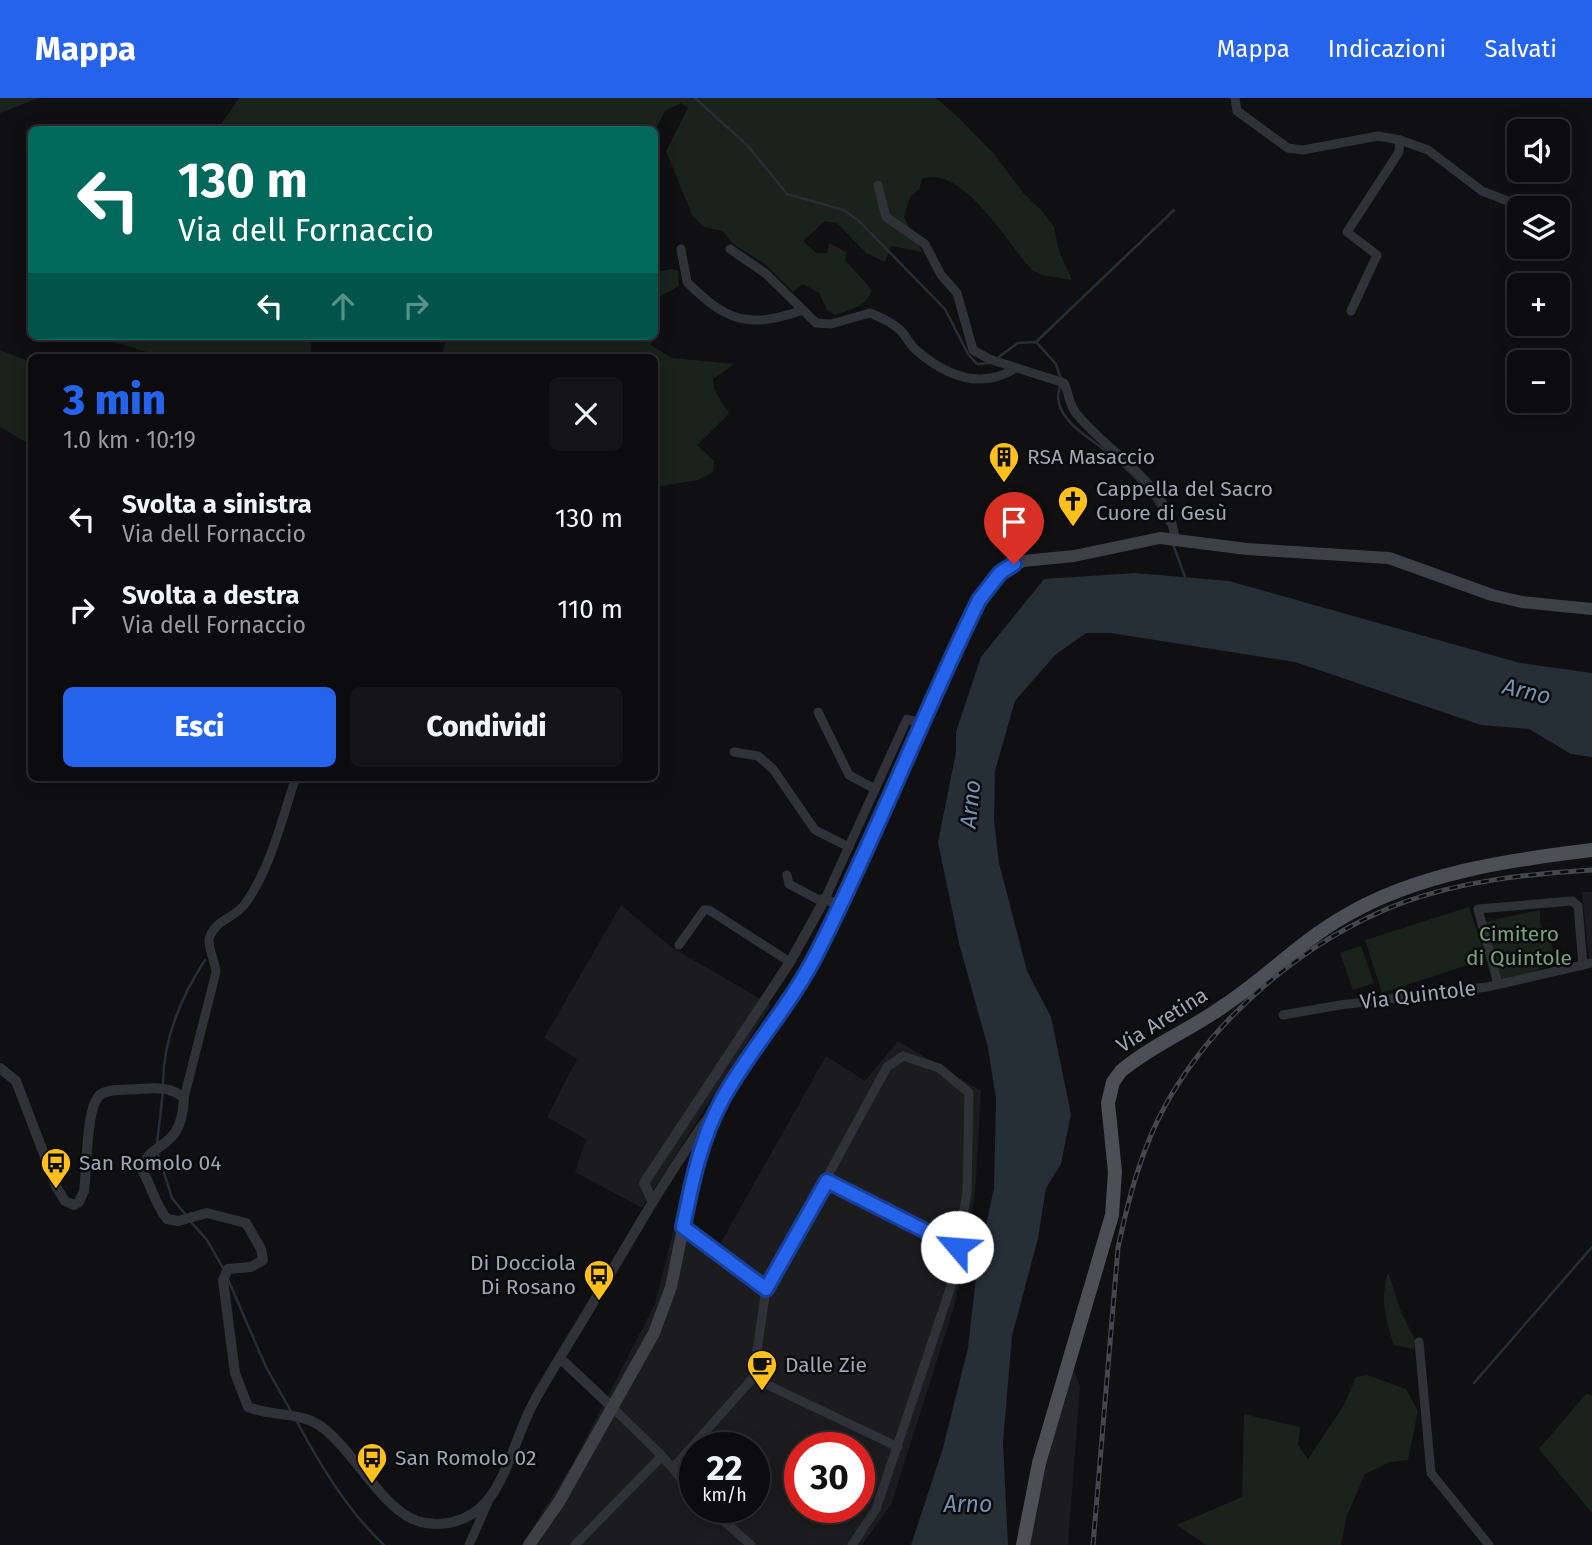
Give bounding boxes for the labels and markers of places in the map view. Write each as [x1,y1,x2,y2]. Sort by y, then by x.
building icon: RSA Masaccio [987,440,1021,484]
place label: RSA Masaccio [1027,444,1155,470]
place label: Cappella del Sacro Cuore di Gesù [1096,476,1273,526]
church icon: Cappella del Sacro Cuore di Gesù [1056,484,1090,528]
pin [984,492,1044,564]
bus stop icon: San Romolo 04 [39,1146,73,1190]
place label: San Romolo 04 [79,1150,221,1176]
place label: Di Docciola Di Rosano [470,1250,576,1300]
bus stop icon: Di Docciola Di Rosano [582,1258,616,1302]
cafe icon: Dalle Zie [745,1348,779,1392]
place label: Dalle Zie [785,1352,867,1378]
bus stop icon: San Romolo 02 [355,1441,389,1485]
place label: San Romolo 02 [395,1445,536,1471]

